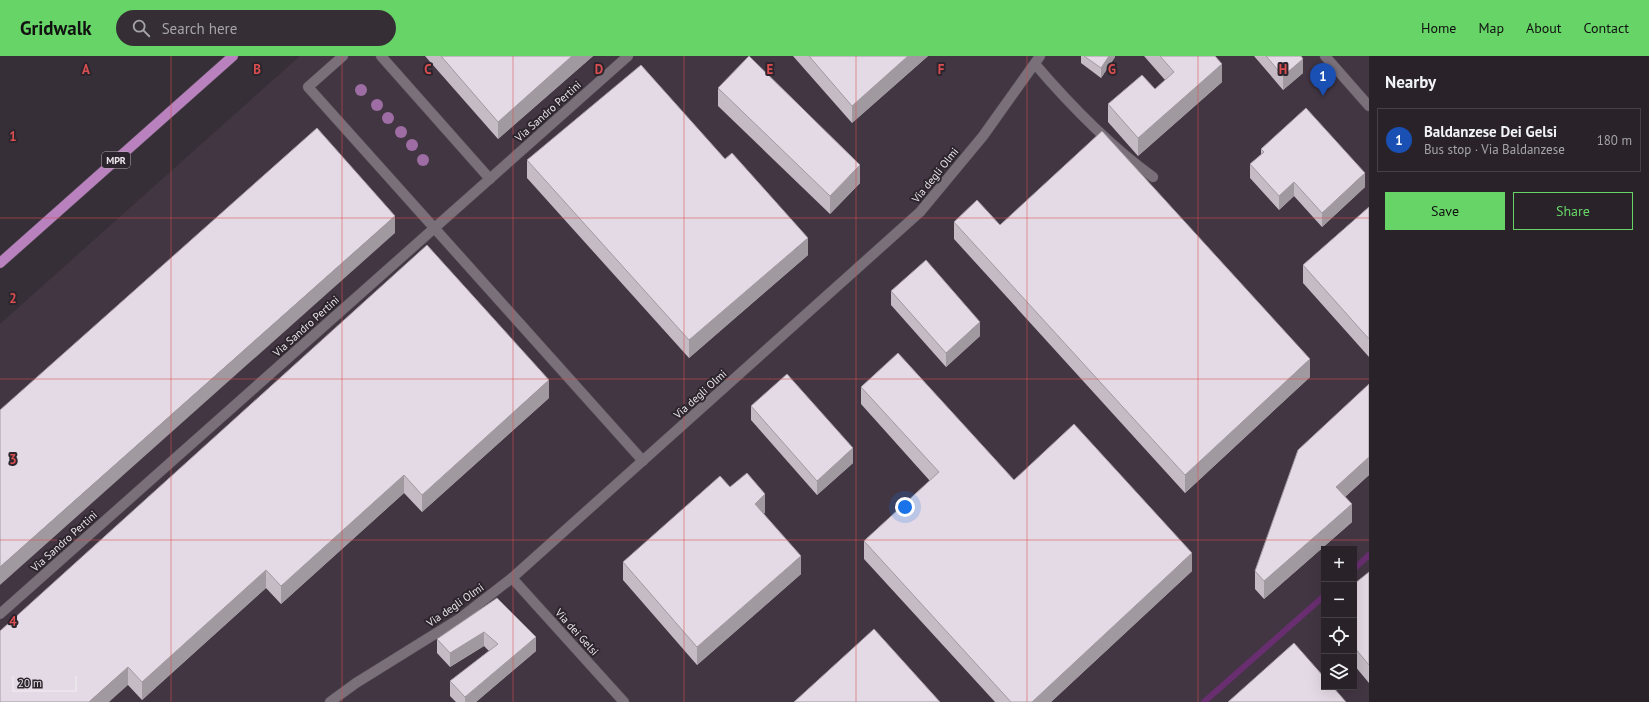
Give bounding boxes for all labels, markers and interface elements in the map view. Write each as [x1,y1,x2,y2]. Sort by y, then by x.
search box [116,10,396,46]
text: Gridwalk [20,16,92,40]
icon: search [130,17,152,39]
text: Search here [162,19,237,38]
text: Home [1421,19,1456,37]
text: Map [1478,19,1504,37]
text: About [1526,19,1562,37]
text: Contact [1584,19,1629,37]
text: A [82,61,90,78]
text: B [253,61,261,78]
text: C [424,61,432,78]
text: D [595,61,603,78]
text: E [767,61,774,78]
text: F [938,61,945,78]
text: G [1108,61,1116,78]
text: H [1279,61,1287,78]
pin: 1 [1310,63,1336,96]
text: Nearby [1385,71,1436,93]
street label: Via Sandro Pertini [511,78,584,145]
text: Baldanzese Dei Gelsi [1424,122,1557,141]
text: 1 [9,128,17,145]
text: 1 [1395,132,1403,149]
text: 180 m [1597,132,1632,149]
text: Bus stop · Via Baldanzese [1424,141,1565,158]
street label: Via degli Olmi [908,145,961,206]
road number: MPR [102,152,130,168]
button: Save [1385,192,1505,230]
button: Share [1513,192,1633,230]
text: 2 [9,290,17,307]
street label: Via Sandro Pertini [269,293,342,360]
street label: Via degli Olmi [670,366,729,422]
text: 3 [9,451,17,468]
your location [895,497,915,517]
street label: Via Sandro Pertini [27,508,100,575]
map controls [1321,546,1357,690]
button: + [1321,546,1357,582]
street label: Via degli Olmi [423,580,486,630]
button: − [1321,582,1357,618]
street label: Via dei Gelsi [552,605,602,658]
text: 4 [9,613,17,630]
button: locate [1321,618,1357,654]
button: layers [1321,654,1357,690]
scale bar [12,674,77,693]
text: 20 m [18,676,42,690]

